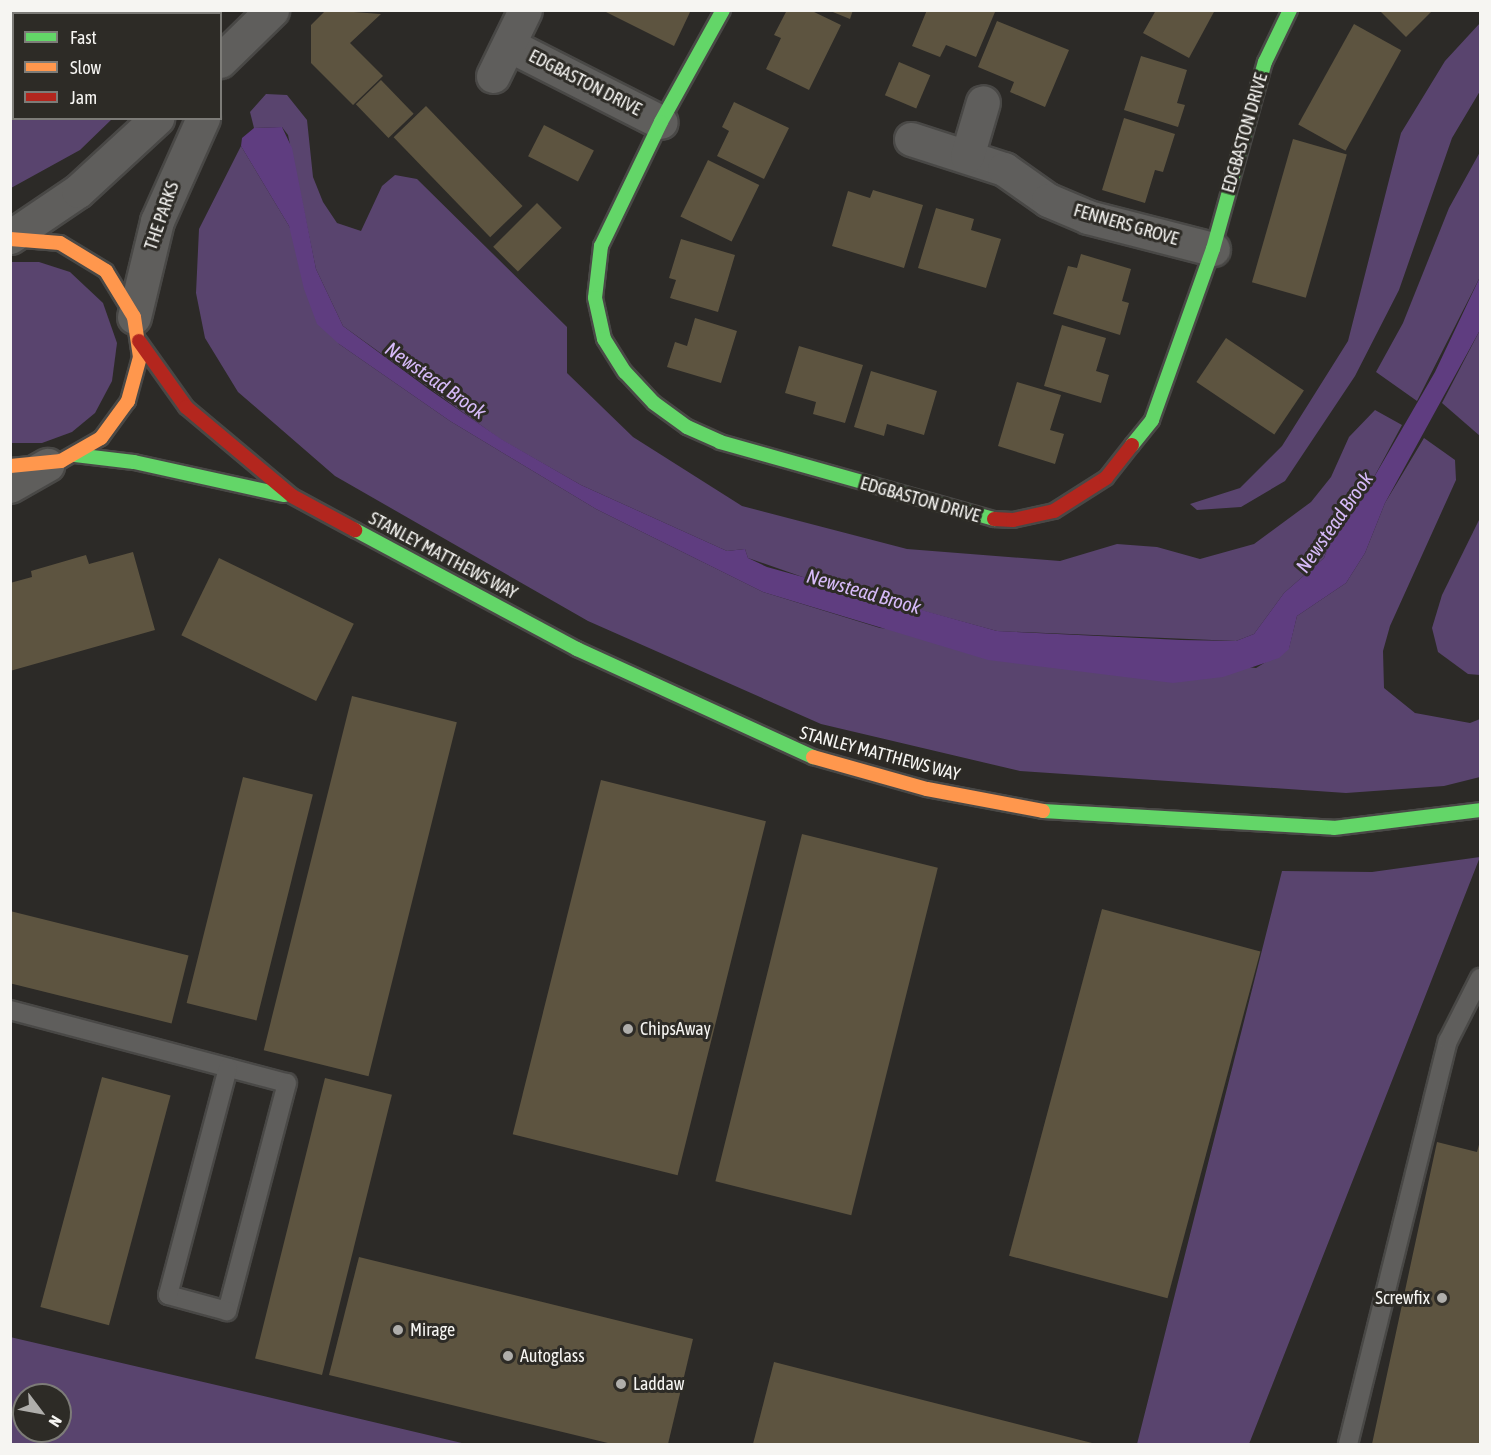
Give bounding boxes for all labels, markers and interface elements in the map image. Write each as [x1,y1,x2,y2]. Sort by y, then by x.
legend [12,12,222,120]
text: Fast [70,27,97,48]
street label: EDGBASTON DRIVE [525,45,645,121]
text: Slow [70,57,101,78]
street label: EDGBASTON DRIVE [1218,71,1272,195]
text: Jam [70,87,97,108]
street label: THE PARKS [140,179,184,253]
street label: FENNERS GROVE [1071,200,1181,250]
water label: Newstead Brook [381,336,491,424]
water label: Newstead Brook [1290,467,1378,577]
street label: EDGBASTON DRIVE [858,473,982,527]
street label: STANLEY MATTHEWS WAY [365,508,521,604]
water label: Newstead Brook [804,563,924,619]
street label: STANLEY MATTHEWS WAY [797,722,963,786]
place label: ChipsAway [640,1018,711,1040]
marker: ChipsAway [621,1022,635,1036]
place label: Screwfix [1375,1287,1430,1309]
marker: Screwfix [1435,1291,1449,1305]
place label: Mirage [410,1319,455,1341]
marker: Mirage [391,1323,405,1337]
place label: Autoglass [520,1345,585,1367]
marker: Autoglass [501,1349,515,1363]
place label: Laddaw [633,1373,685,1395]
marker: Laddaw [614,1377,628,1391]
north arrow [12,1383,72,1443]
text: N [45,1413,66,1430]

